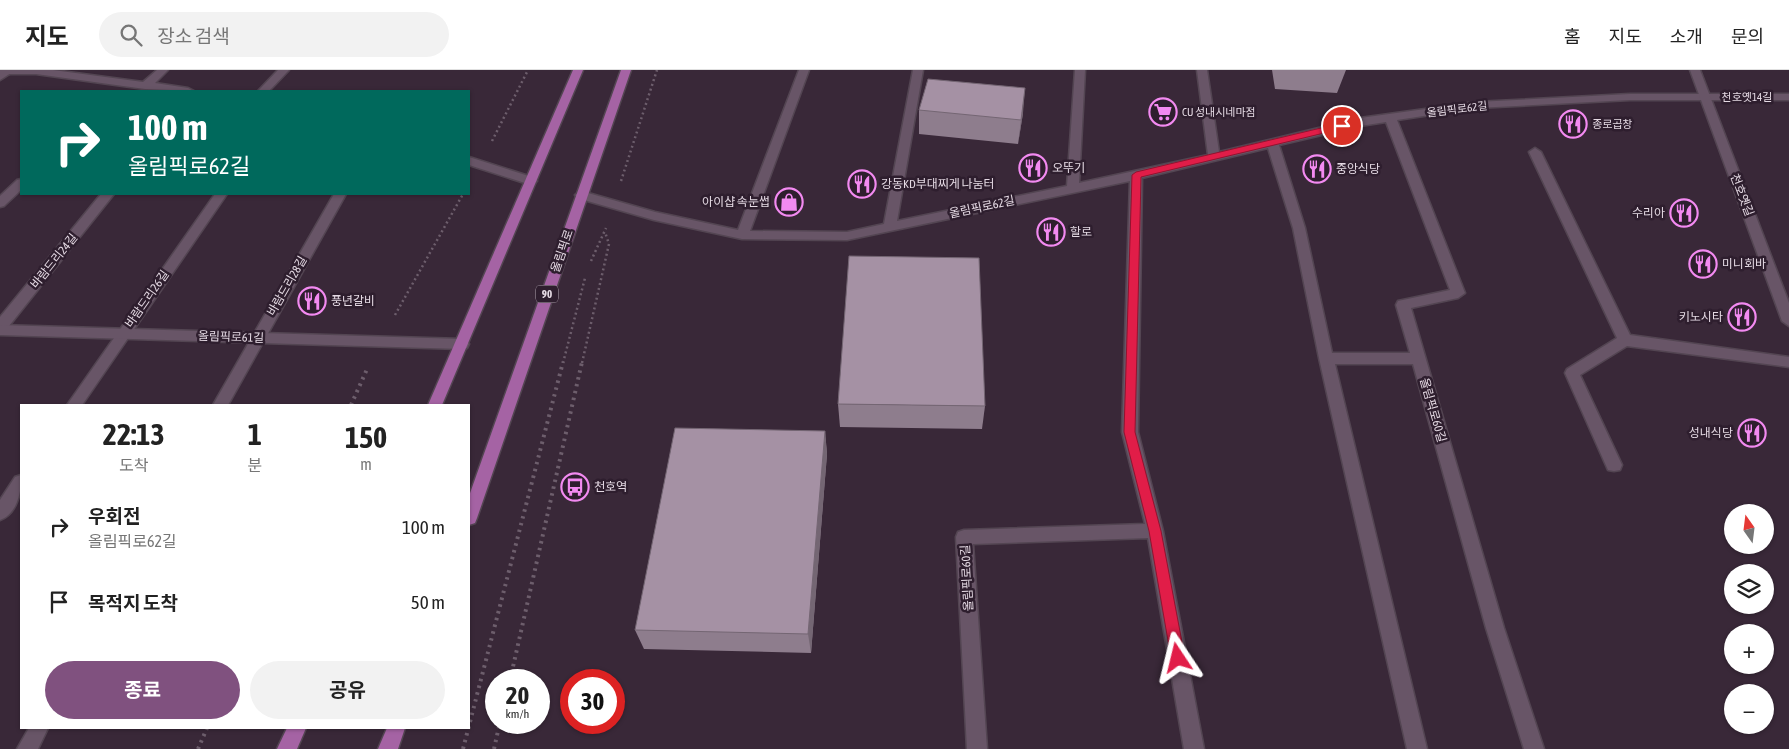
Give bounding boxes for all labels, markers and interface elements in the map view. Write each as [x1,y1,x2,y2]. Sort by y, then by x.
search box [99,12,449,57]
icon: search [117,21,145,49]
text: 지도 [25,23,69,50]
text: 장소 검색 [157,25,230,47]
text: 홈 [1564,26,1581,47]
text: 지도 [1609,26,1642,47]
text: 소개 [1670,26,1703,47]
text: 문의 [1731,26,1764,47]
street label: 천호옛14길 [1722,91,1772,103]
supermarket icon: CU 성내시네마점 [1148,97,1178,127]
street label: 올림픽로62길 [1426,99,1488,119]
pin [1321,105,1363,147]
place label: CU 성내시네마점 [1182,106,1256,118]
text: 100 m [128,107,207,147]
restaurant icon: 종로곱창 [1558,109,1588,139]
icon: right [45,110,110,175]
icon: arrive [1328,112,1356,140]
place label: 종로곱창 [1592,118,1632,130]
text: 올림픽로62길 [128,153,250,179]
restaurant icon: 오뚜기 [1018,153,1048,183]
restaurant icon: 중앙식당 [1302,154,1332,184]
place label: 오뚜기 [1052,161,1085,175]
place label: 중앙식당 [1336,162,1380,176]
restaurant icon: 강동KD부대찌게 나눔터 [847,169,877,199]
street label: 천호옛길 [1728,172,1756,218]
place label: 강동KD부대찌게 나눔터 [881,177,995,191]
shop icon: 아이샵 속눈썹 [774,187,804,217]
street label: 올림픽로62길 [948,193,1016,221]
place label: 아이샵 속눈썹 [702,195,770,209]
restaurant icon: 수리아 [1669,198,1699,228]
place label: 수리아 [1632,206,1665,220]
restaurant icon: 할로 [1036,217,1066,247]
place label: 할로 [1070,225,1092,239]
street label: 올림픽로 [548,228,576,274]
street label: 바람드리24길 [28,231,80,291]
restaurant icon: 미니회바 [1688,249,1718,279]
street label: 바람드리28길 [264,254,310,318]
place label: 미니회바 [1722,257,1766,271]
street label: 바람드리26길 [122,268,172,330]
road number: 90 [536,285,558,302]
restaurant icon: 풍년갈비 [297,286,327,316]
place label: 풍년갈비 [331,294,375,308]
restaurant icon: 키노시타 [1727,302,1757,332]
place label: 키노시타 [1679,310,1723,324]
street label: 올림픽로61길 [198,329,264,345]
street label: 올림픽로60길 [1417,376,1449,444]
text: 22:13 [103,417,165,451]
text: 1 [248,417,262,451]
restaurant icon: 성내식당 [1737,418,1767,448]
text: 150 [345,420,387,454]
place label: 성내식당 [1689,426,1733,440]
text: m [360,455,372,473]
text: 도착 [119,456,148,474]
text: 분 [247,456,262,474]
bus stop icon: 천호역 [560,472,590,502]
place label: 천호역 [594,480,627,494]
north arrow [1724,504,1774,554]
map controls [1724,504,1774,734]
text: 우회전 [88,505,140,527]
icon: right [45,513,73,541]
text: 100 m [402,516,445,538]
text: 올림픽로62길 [88,532,177,550]
street label: 올림픽로60길 [958,544,976,612]
button: layers [1724,564,1774,614]
icon: arrive [45,588,73,616]
text: 50 m [411,591,445,613]
text: 목적지 도착 [88,592,178,614]
button: + [1724,624,1774,674]
position arrow [1151,631,1203,683]
button: 종료 [45,661,240,719]
button: 공유 [250,661,445,719]
speed limit sign: 30 [560,669,625,734]
text: 20 [506,681,529,709]
button: − [1724,684,1774,734]
text: km/h [506,707,529,721]

